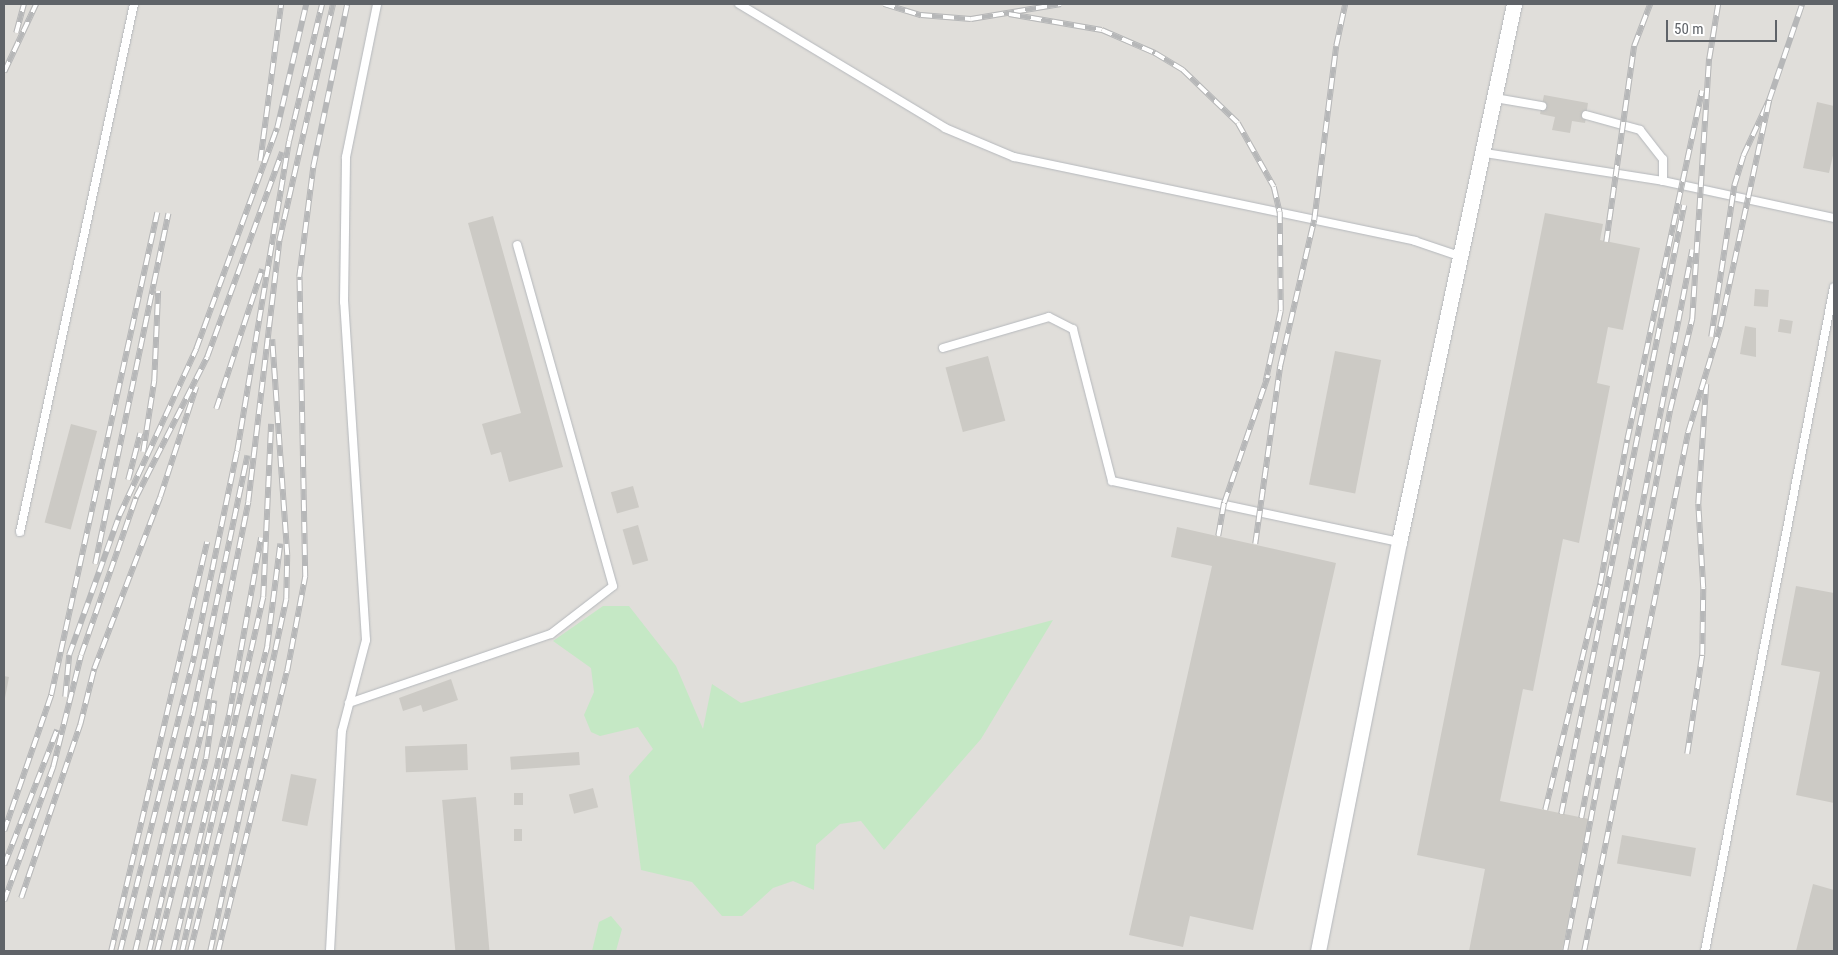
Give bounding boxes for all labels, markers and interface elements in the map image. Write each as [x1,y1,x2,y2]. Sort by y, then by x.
scale bar [1668,10,1779,42]
text: 50 m [1674,20,1704,38]

